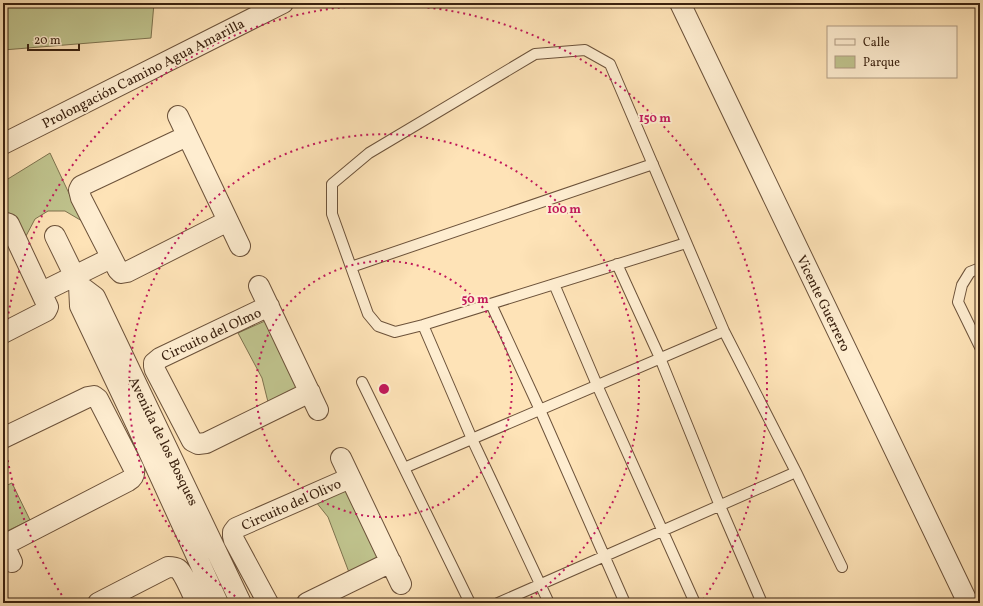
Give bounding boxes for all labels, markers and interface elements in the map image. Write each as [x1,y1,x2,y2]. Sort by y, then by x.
street label: Prolongación Camino Agua Amarilla [39,15,248,134]
scale bar [28,26,79,52]
legend [827,26,957,78]
text: 20 m [34,33,61,49]
text: Calle [863,35,890,51]
text: Parque [863,55,900,71]
text: 150 m [639,111,671,127]
text: 100 m [547,202,581,218]
street label: Vicente Guerrero [791,252,854,355]
text: 50 m [461,292,489,308]
street label: Circuito del Olmo [159,304,265,367]
street label: Avenida de los Bosques [123,374,202,509]
centre of rings [377,382,391,396]
street label: Circuito del Olivo [239,475,345,536]

